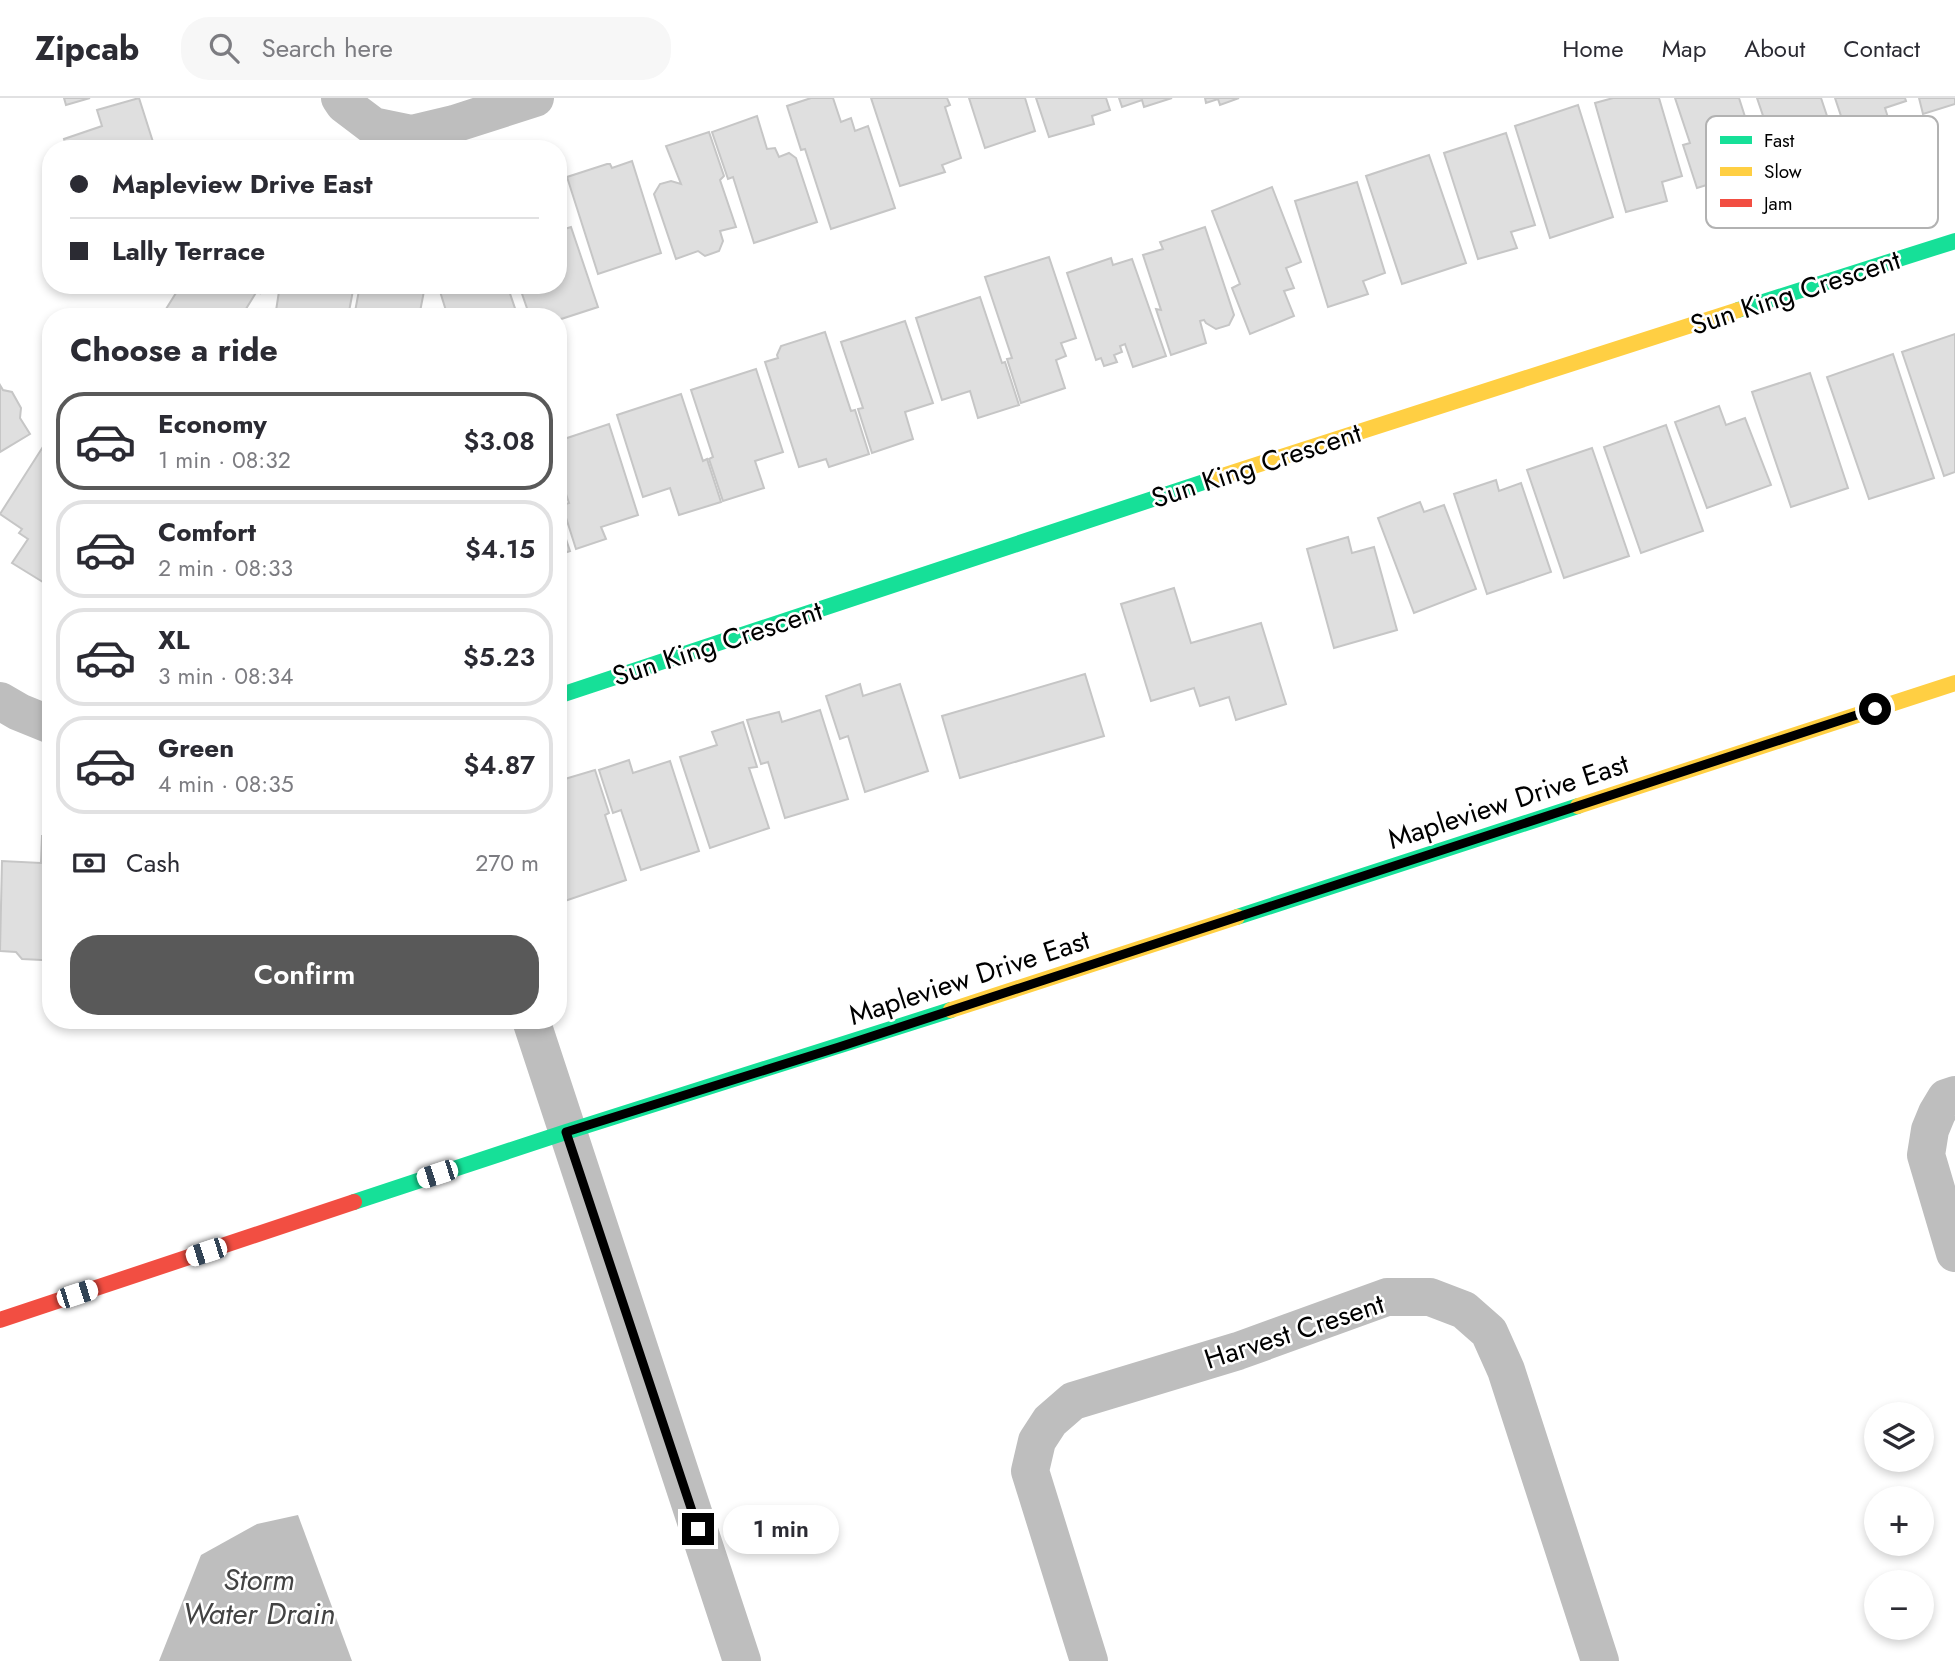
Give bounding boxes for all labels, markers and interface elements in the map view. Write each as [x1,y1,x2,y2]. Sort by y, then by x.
search box [181,17,671,80]
text: Zipcab [35,25,139,72]
icon: search [205,29,243,67]
text: Search here [261,29,393,67]
text: Home [1562,31,1624,66]
text: Map [1662,31,1706,66]
text: About [1744,31,1805,66]
text: Contact [1843,31,1920,66]
legend [1706,116,1938,228]
text: Fast [1764,127,1795,154]
text: Slow [1764,158,1802,185]
text: Mapleview Drive East [112,165,372,203]
text: Jam [1761,190,1793,217]
text: Lally Terrace [112,232,265,270]
street label: Sun King Crescent [1685,239,1906,346]
text: Choose a ride [70,327,278,373]
text: Economy [158,405,267,443]
icon: car [74,410,137,473]
street label: Sun King Crescent [1146,412,1367,519]
text: $3.08 [463,422,535,460]
text: 1 min · 08:32 [158,443,291,477]
text: Comfort [158,513,256,551]
icon: car [74,518,137,581]
text: $4.15 [465,530,535,568]
text: 2 min · 08:33 [158,551,293,585]
street label: Sun King Crescent [607,590,828,697]
text: XL [158,621,190,659]
icon: car [74,626,137,689]
text: $5.23 [463,638,535,676]
text: 3 min · 08:34 [158,659,293,693]
route start [1859,693,1891,725]
text: Green [158,729,234,767]
icon: car [74,734,137,797]
street label: Mapleview Drive East [1382,743,1634,860]
text: $4.87 [463,746,535,784]
text: 4 min · 08:35 [158,767,294,801]
icon: cash [70,844,108,882]
text: Cash [126,844,180,882]
text: 270 m [475,846,539,880]
street label: Mapleview Drive East [843,919,1095,1036]
button: Confirm [70,935,539,1015]
car [414,1158,461,1190]
car [183,1236,230,1268]
car [54,1278,101,1310]
street label: Harvest Cresent [1199,1283,1389,1380]
map controls [1864,1402,1934,1640]
button: layers [1864,1402,1934,1472]
button: + [1864,1486,1934,1556]
callout: 1 min [722,1504,838,1554]
text: 1 min [753,1512,809,1546]
route end [682,1513,714,1545]
water label: Storm Water Drain [183,1558,335,1635]
button: − [1864,1570,1934,1640]

